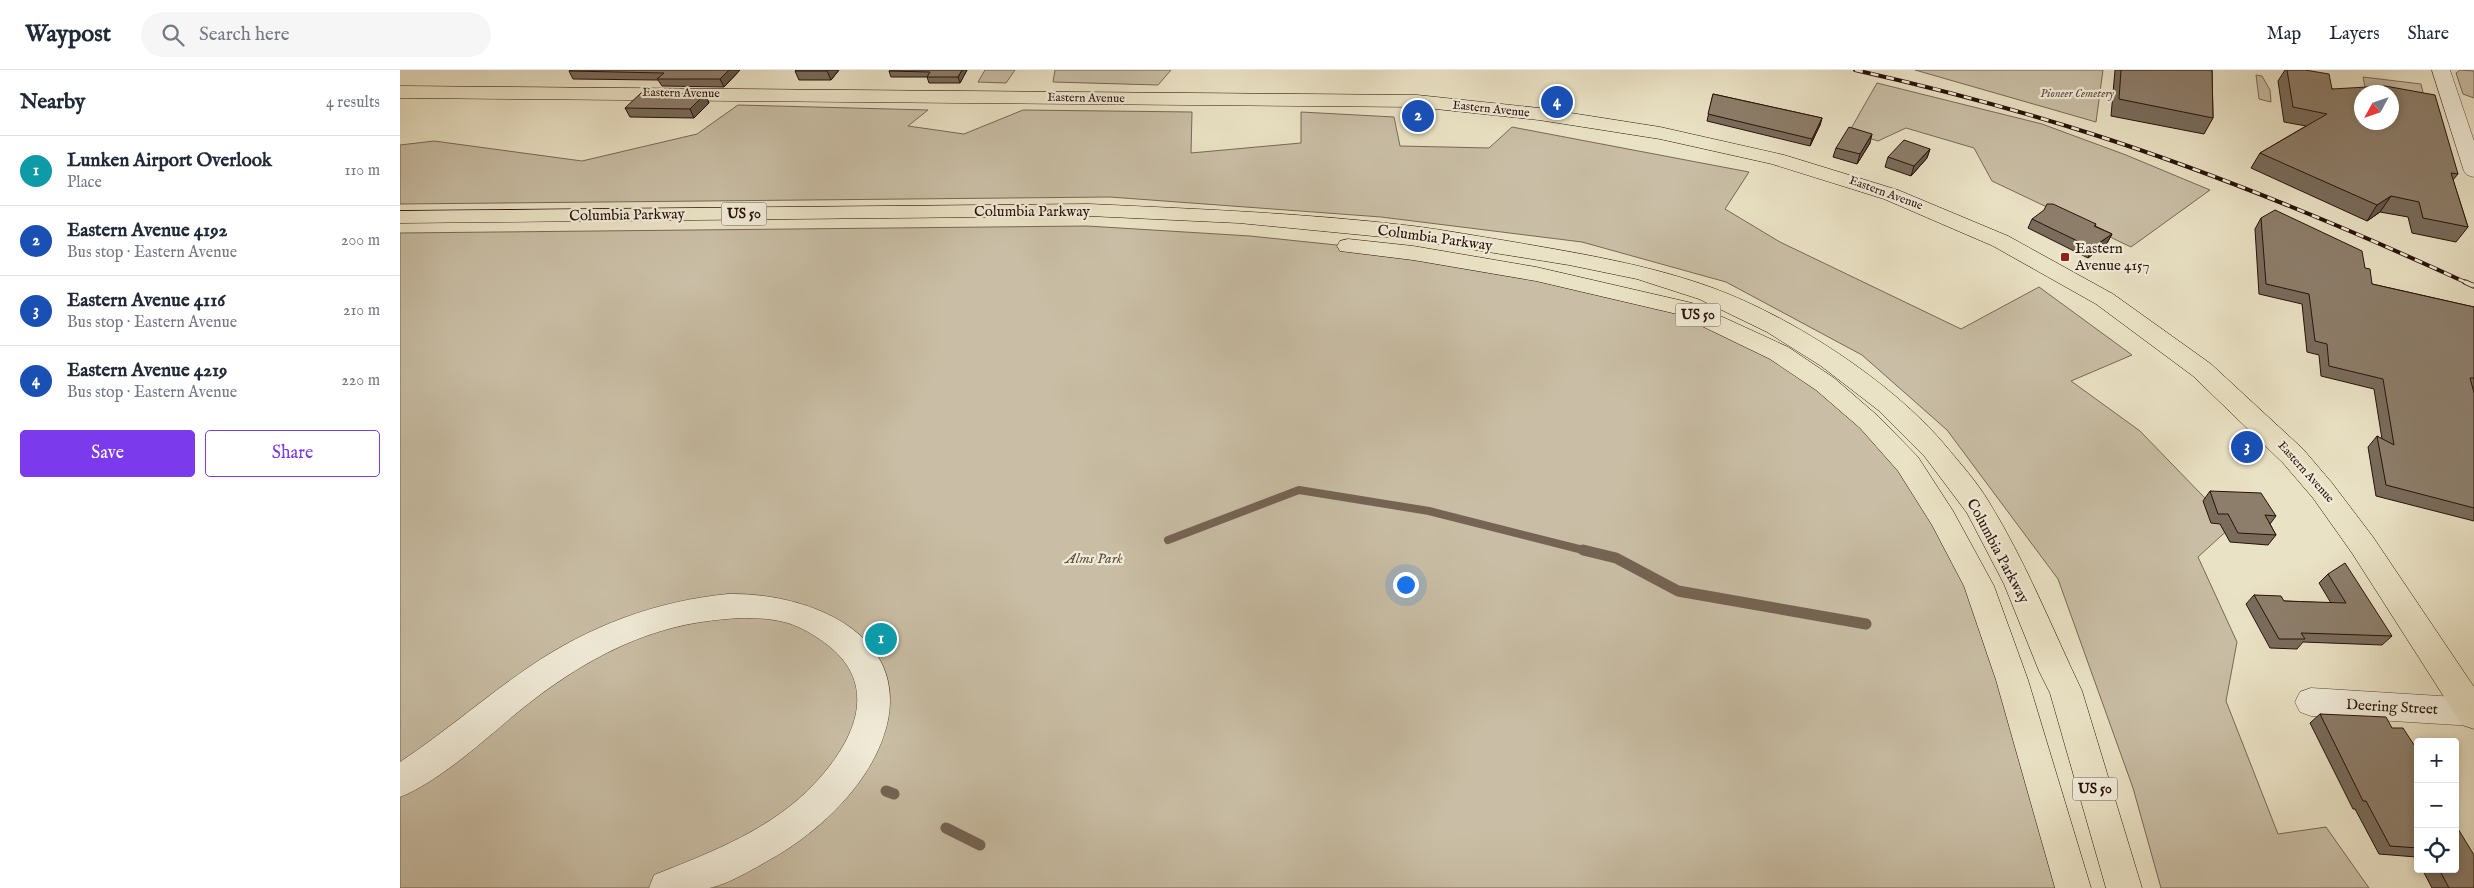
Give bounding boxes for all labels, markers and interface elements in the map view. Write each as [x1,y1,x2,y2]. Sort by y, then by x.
search box [141,12,491,57]
text: Waypost [25,19,111,50]
icon: search [159,21,187,49]
text: Search here [199,23,290,47]
text: Map [2267,23,2301,46]
text: Layers [2329,23,2380,46]
text: Share [2408,23,2449,46]
pin: 4 [1541,83,1573,121]
street label: Eastern Avenue [642,85,720,101]
north arrow [2354,85,2399,130]
park label: Pioneer Cemetery [2040,86,2114,101]
text: Nearby [20,89,85,116]
street label: Eastern Avenue [1047,90,1125,106]
text: 4 results [326,93,380,113]
pin: 2 [1402,97,1434,135]
street label: Eastern Avenue [1452,97,1531,121]
text: Lunken Airport Overlook [67,149,272,173]
text: 1 [33,161,39,181]
text: 110 m [344,161,380,181]
text: Place [67,173,102,193]
street label: Eastern Avenue [1847,173,1925,213]
road number: US 50 [722,202,766,226]
street label: Columbia Parkway [974,202,1091,221]
street label: Columbia Parkway [569,204,686,226]
text: Eastern Avenue 4192 [67,219,227,243]
street label: Columbia Parkway [1376,221,1494,256]
text: 2 [32,231,40,251]
text: 200 m [341,231,380,251]
place label: Eastern Avenue 4157 [2074,239,2150,275]
text: Bus stop · Eastern Avenue [67,243,237,263]
marker: Eastern Avenue 4157 [2059,251,2071,263]
text: Eastern Avenue 4116 [67,289,225,313]
text: 3 [33,301,39,321]
text: 210 m [343,301,380,321]
road number: US 50 [1676,304,1720,326]
text: Bus stop · Eastern Avenue [67,313,237,333]
text: Eastern Avenue 4219 [67,359,227,383]
text: 4 [32,371,40,391]
text: 220 m [341,371,380,391]
text: Bus stop · Eastern Avenue [67,383,237,403]
pin: 3 [2231,428,2263,466]
button: Save [20,430,195,477]
button: Share [205,430,380,477]
street label: Eastern Avenue [2275,438,2338,506]
street label: Columbia Parkway [1962,495,2034,607]
park label: Alms Park [1063,549,1123,568]
your location [1393,572,1419,598]
pin: 1 [865,620,897,658]
street label: Deering Street [2346,695,2438,719]
map controls [2414,738,2459,873]
button: + [2414,738,2459,783]
road number: US 50 [2072,778,2118,801]
button: − [2414,783,2459,828]
button: locate [2414,828,2459,873]

